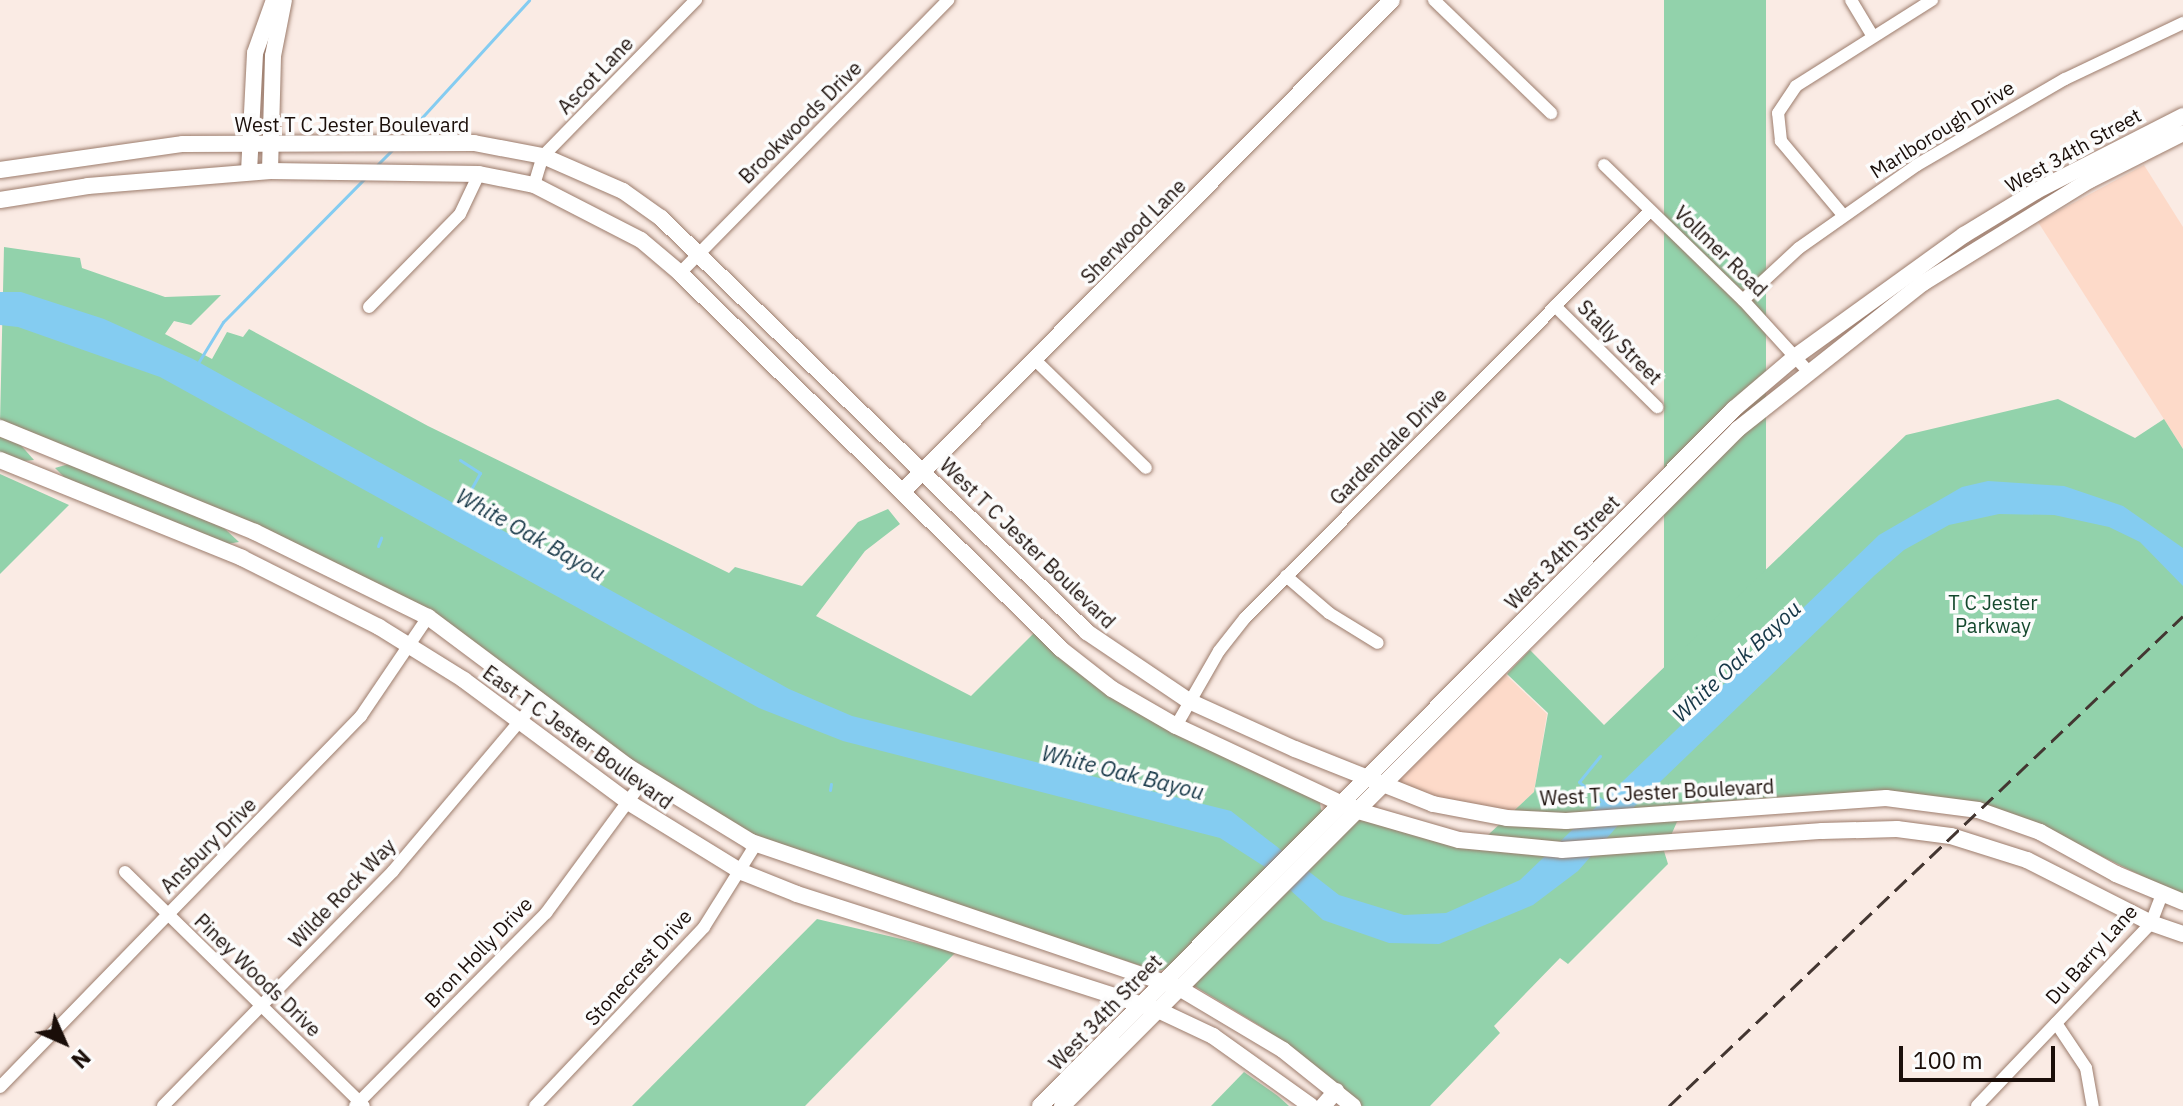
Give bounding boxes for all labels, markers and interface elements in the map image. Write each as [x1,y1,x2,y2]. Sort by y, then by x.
street label: Ascot Lane [552,31,638,119]
street label: Brookwoods Drive [734,56,866,188]
street label: Marlborough Drive [1866,75,2018,183]
street label: West 34th Street [2001,103,2145,197]
street label: West T C Jester Boulevard [235,112,469,136]
street label: Sherwood Lane [1076,174,1190,288]
street label: Vollmer Road [1669,201,1773,301]
street label: Stally Street [1573,295,1667,389]
street label: Gardendale Drive [1325,383,1451,509]
street label: West T C Jester Boulevard [935,453,1121,633]
water label: White Oak Bayou [452,482,610,586]
street label: West 34th Street [1500,490,1624,614]
park label: T C Jester Parkway [1948,591,2038,638]
water label: White Oak Bayou [1666,595,1806,727]
street label: East T C Jester Boulevard [478,660,678,814]
water label: White Oak Bayou [1039,739,1207,805]
street label: West T C Jester Boulevard [1539,774,1775,810]
street label: Ansbury Drive [155,792,261,898]
street label: Wilde Rock Way [284,833,400,953]
street label: Bron Holly Drive [419,892,537,1012]
street label: Du Barry Lane [2040,899,2142,1009]
street label: Stonecrest Drive [580,904,696,1030]
street label: Piney Woods Drive [190,909,326,1041]
street label: West 34th Street [1044,949,1166,1075]
north arrow [24,1002,104,1082]
scale bar [1903,1030,2059,1080]
text: N [65,1043,97,1075]
text: 100 m [1913,1044,1983,1076]

